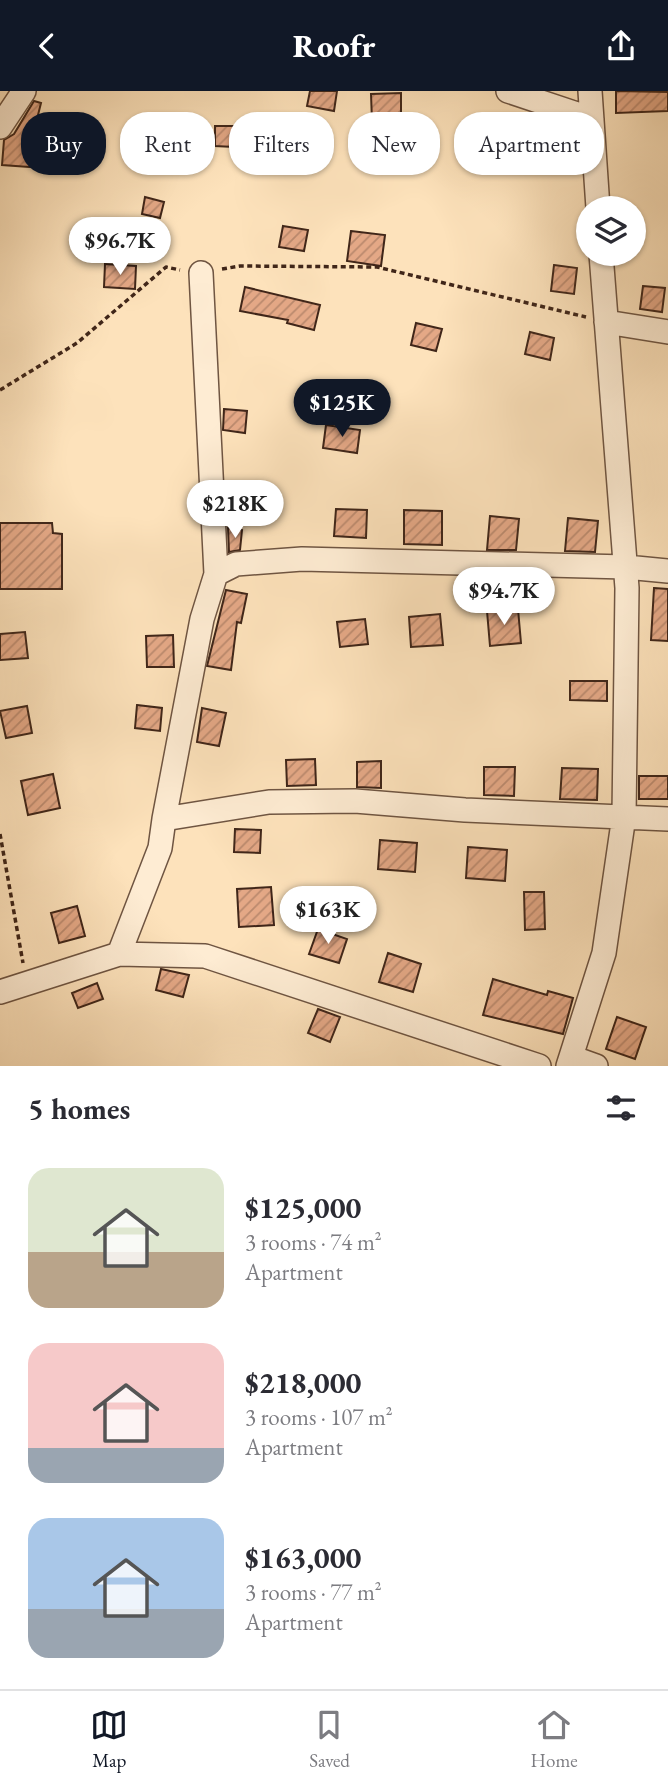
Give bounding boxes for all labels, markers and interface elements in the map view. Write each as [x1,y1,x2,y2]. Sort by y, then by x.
text: Roofr [293,25,375,67]
icon: back [28,27,66,65]
icon: share [602,27,640,65]
chip: Buy [21,112,106,175]
chip: Rent [120,112,215,175]
chip: Filters [229,112,334,175]
chip: New [348,112,440,175]
chip: Apartment [454,112,604,175]
map controls [576,196,646,266]
button: layers [576,196,646,266]
pin: $96.7K [63,218,177,277]
text: $96.7K [85,225,155,255]
pin: $125K [293,379,391,439]
text: $125K [310,387,374,417]
pin: $218K [186,481,284,540]
text: $218K [203,488,267,518]
pin: $94.7K [447,567,561,627]
text: $94.7K [469,575,539,605]
pin: $163K [279,887,377,946]
text: $163K [296,894,360,924]
text: 5 homes [28,1089,130,1128]
icon: filters [602,1089,640,1127]
text: $125,000 [245,1188,361,1227]
icon: home [84,1196,168,1280]
text: 3 rooms · 74 m² [245,1227,382,1257]
text: Apartment [245,1257,343,1287]
text: $218,000 [245,1363,361,1402]
icon: home [84,1371,168,1455]
text: 3 rooms · 107 m² [245,1402,393,1432]
text: Apartment [245,1432,343,1462]
text: $163,000 [245,1538,361,1577]
icon: home [84,1546,168,1630]
text: 3 rooms · 77 m² [245,1577,382,1607]
text: Apartment [245,1607,343,1637]
tab: Map [90,1706,128,1773]
tab: Saved [309,1706,350,1773]
tab: Home [531,1706,578,1773]

